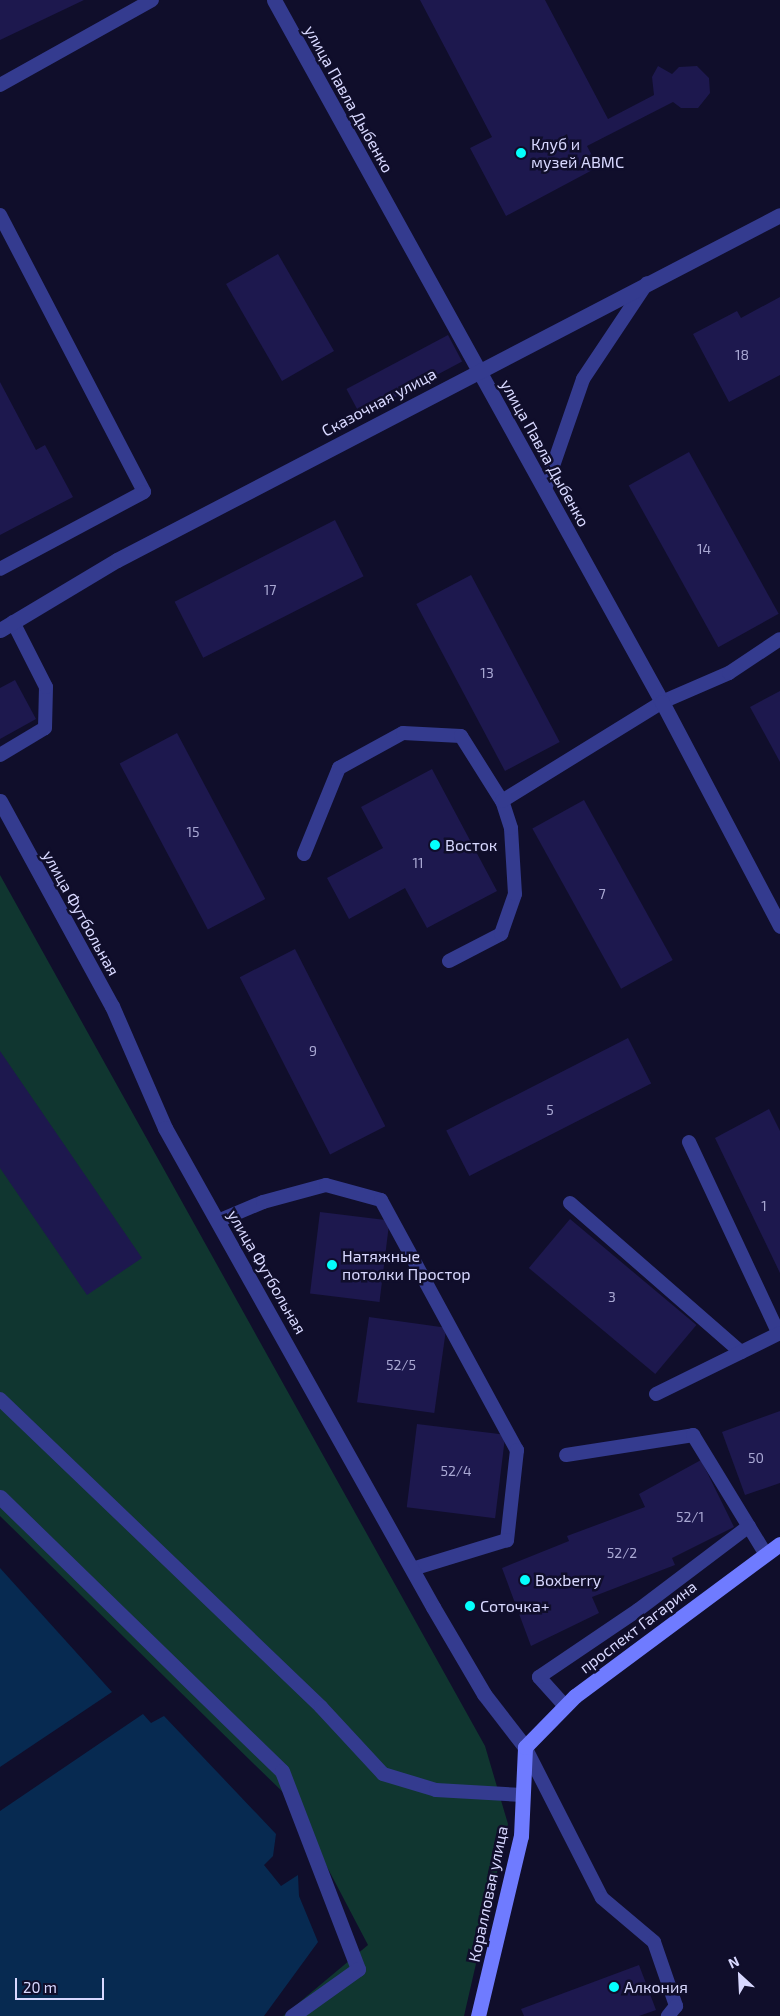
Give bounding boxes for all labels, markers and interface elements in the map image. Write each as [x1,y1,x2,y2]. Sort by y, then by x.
street label: улица Павла Дыбенко [300,22,398,176]
place label: Клуб и музей АВМС [531,134,624,172]
marker: Клуб и музей АВМС [515,147,527,159]
house number: 18 [735,347,749,363]
street label: Сказочная улица [318,364,440,440]
street label: улица Павла Дыбенко [496,376,594,530]
house number: 14 [697,541,711,557]
house number: 17 [264,582,276,598]
house number: 13 [480,665,494,681]
house number: 15 [186,824,200,840]
place label: Восток [445,835,497,855]
marker: Восток [429,839,441,851]
street label: улица Футбольная [39,847,123,979]
house number: 11 [412,855,424,871]
house number: 7 [598,886,606,902]
house number: 9 [309,1043,317,1059]
house number: 5 [546,1102,554,1118]
house number: 1 [761,1198,767,1214]
street label: улица Футбольная [224,1207,310,1337]
place label: Натяжные потолки Простор [342,1246,471,1284]
marker: Натяжные потолки Простор [326,1259,338,1271]
house number: 3 [608,1289,616,1305]
house number: 52/5 [386,1357,416,1373]
house number: 50 [748,1450,764,1466]
house number: 52/4 [440,1463,472,1479]
house number: 52/1 [676,1509,704,1525]
house number: 52/2 [607,1545,637,1561]
place label: Boxberry [535,1570,601,1590]
marker: Boxberry [519,1574,531,1586]
street label: проспект Гагарина [576,1577,700,1677]
place label: Соточка+ [480,1596,550,1616]
marker: Соточка+ [464,1600,476,1612]
street label: Коралловая улица [464,1824,512,1964]
north arrow [715,1951,765,2001]
text: N [725,1952,742,1972]
scale bar [18,1968,106,2000]
place label: Алкония [624,1977,688,1997]
text: 20 m [23,1978,57,1996]
marker: Алкония [608,1981,620,1993]

